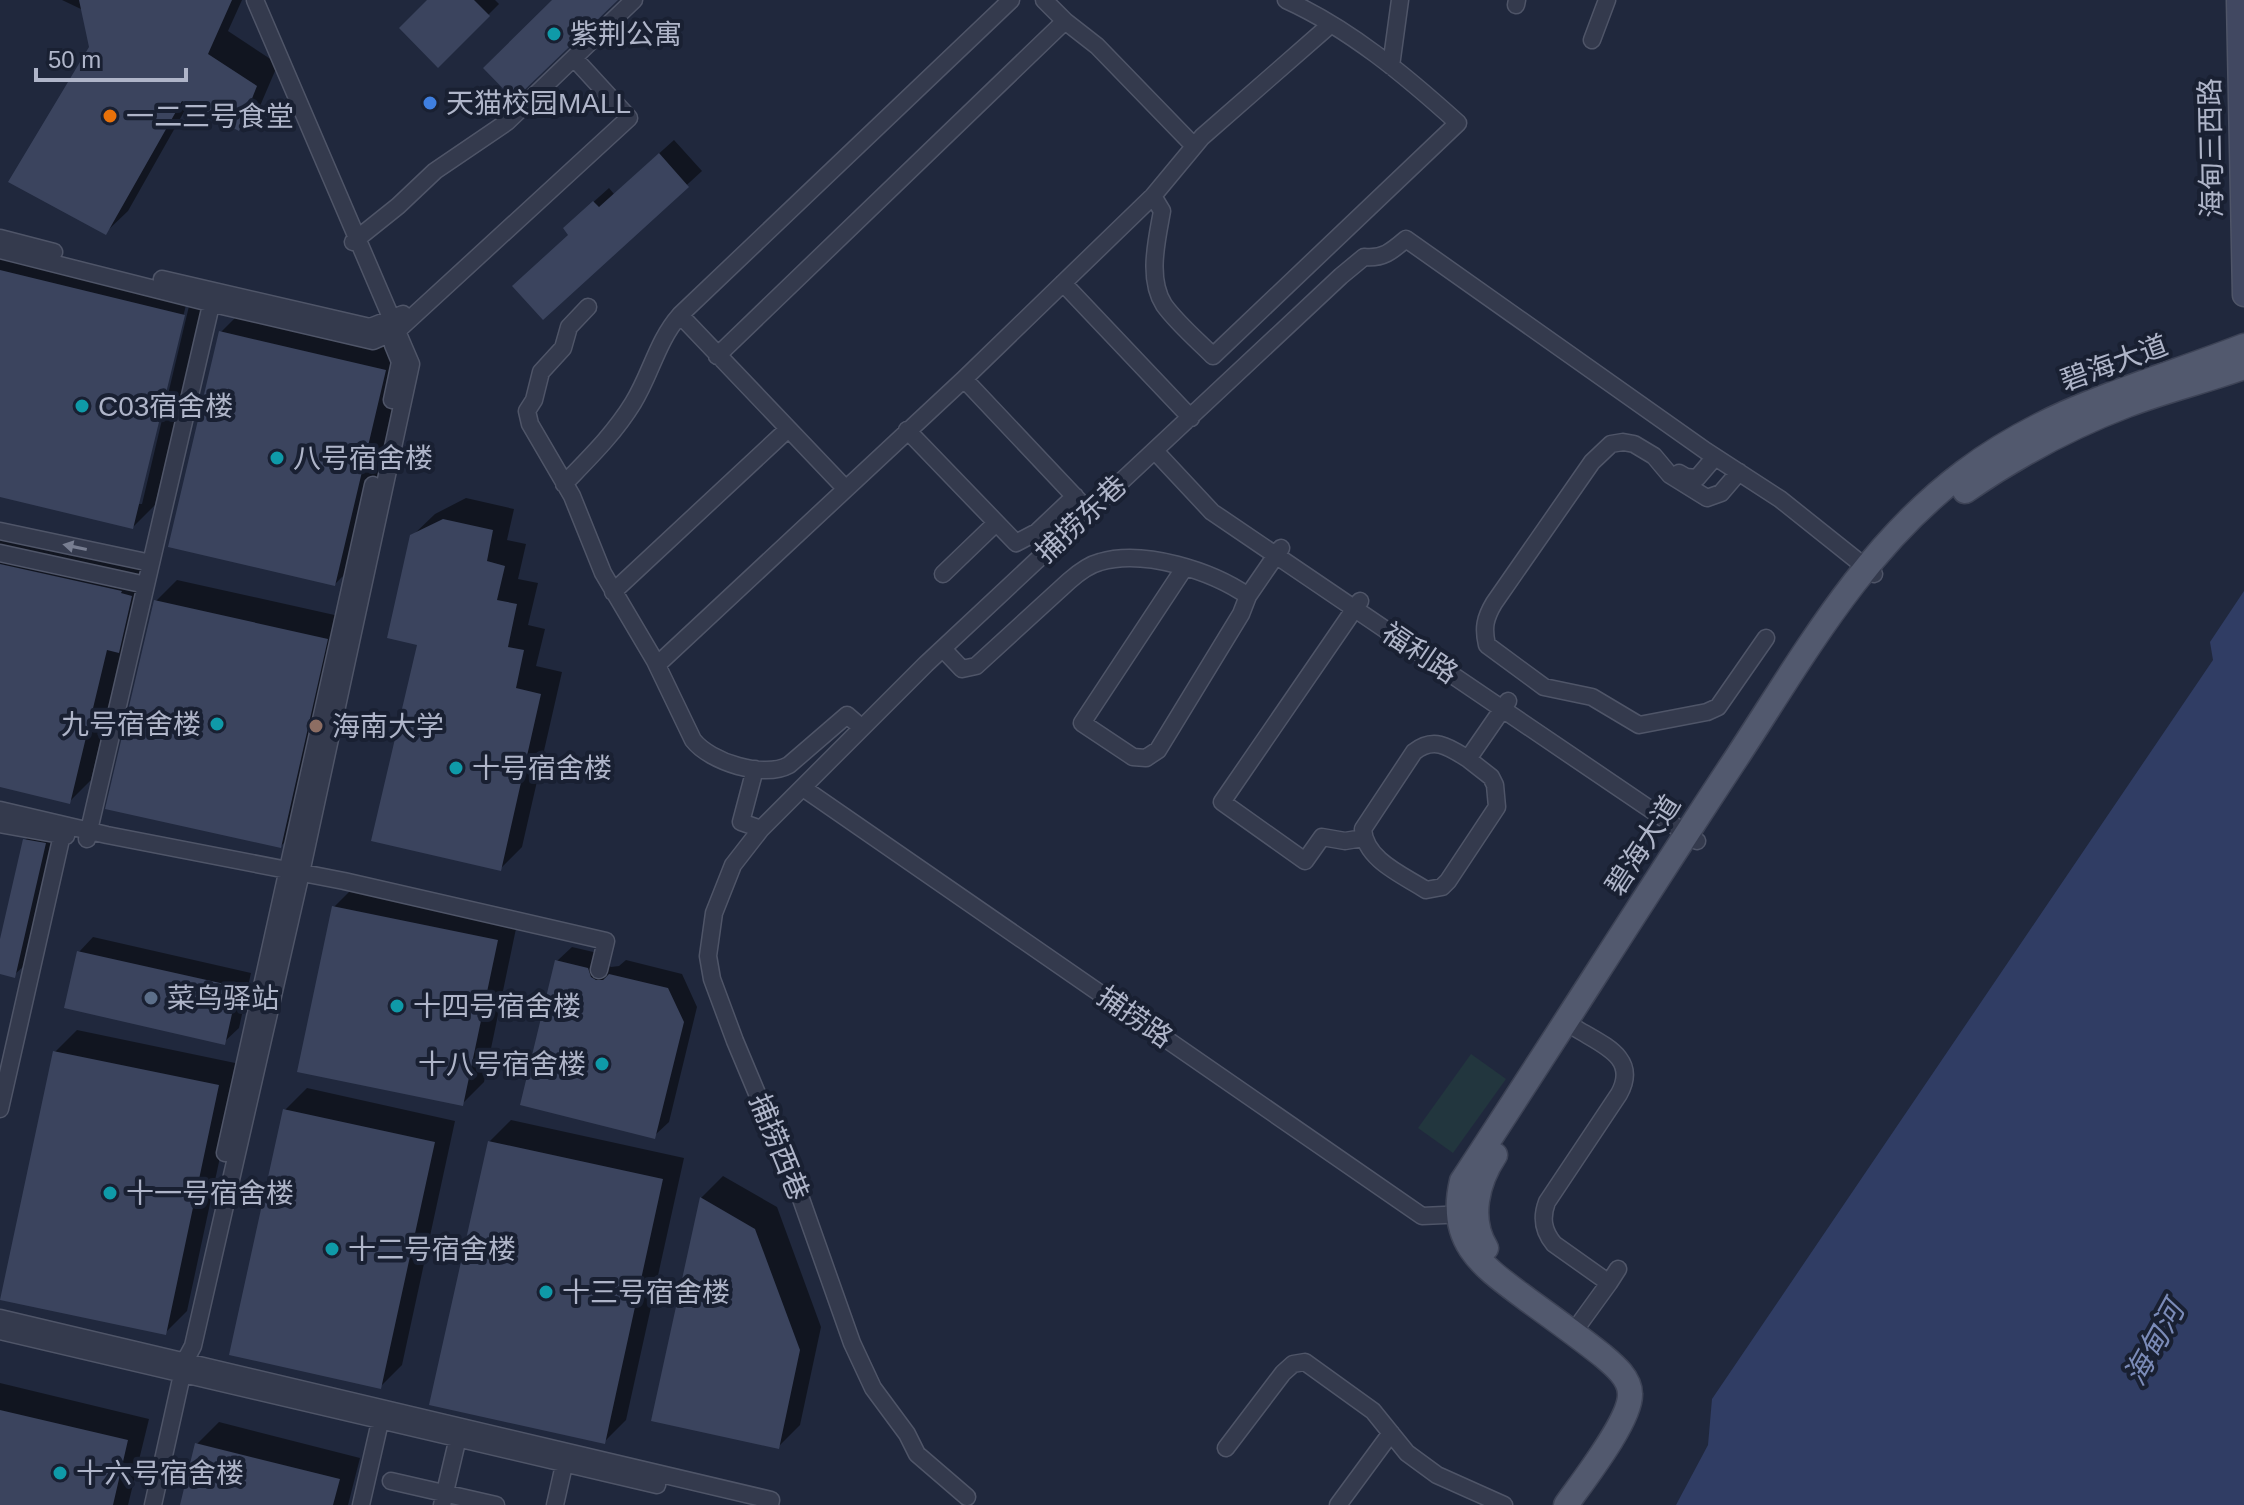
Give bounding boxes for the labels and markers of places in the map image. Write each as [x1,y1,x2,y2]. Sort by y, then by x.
place label: 紫荆公寓 [570,19,682,50]
marker: 紫荆公寓 [545,25,563,43]
place label: 天猫校园MALL [446,88,631,119]
marker: 天猫校园MALL [421,94,439,112]
place label: 一二三号食堂 [126,101,294,132]
marker: 一二三号食堂 [101,107,119,125]
place label: C03宿舍楼 [98,391,233,422]
marker: C03宿舍楼 [73,397,91,415]
place label: 八号宿舍楼 [293,443,433,474]
marker: 八号宿舍楼 [268,449,286,467]
place label: 九号宿舍楼 [61,709,201,740]
place label: 海南大学 [332,711,444,742]
marker: 九号宿舍楼 [208,715,226,733]
marker: 海南大学 [307,717,325,735]
place label: 十号宿舍楼 [472,753,612,784]
marker: 十号宿舍楼 [447,759,465,777]
place label: 菜鸟驿站 [167,983,279,1014]
marker: 菜鸟驿站 [142,989,160,1007]
place label: 十四号宿舍楼 [413,991,581,1022]
marker: 十四号宿舍楼 [388,997,406,1015]
place label: 十八号宿舍楼 [418,1049,586,1080]
marker: 十八号宿舍楼 [593,1055,611,1073]
place label: 十一号宿舍楼 [126,1178,294,1209]
marker: 十一号宿舍楼 [101,1184,119,1202]
place label: 十二号宿舍楼 [348,1234,516,1265]
marker: 十二号宿舍楼 [323,1240,341,1258]
place label: 十三号宿舍楼 [562,1277,730,1308]
marker: 十三号宿舍楼 [537,1283,555,1301]
place label: 十六号宿舍楼 [76,1458,244,1489]
marker: 十六号宿舍楼 [51,1464,69,1482]

